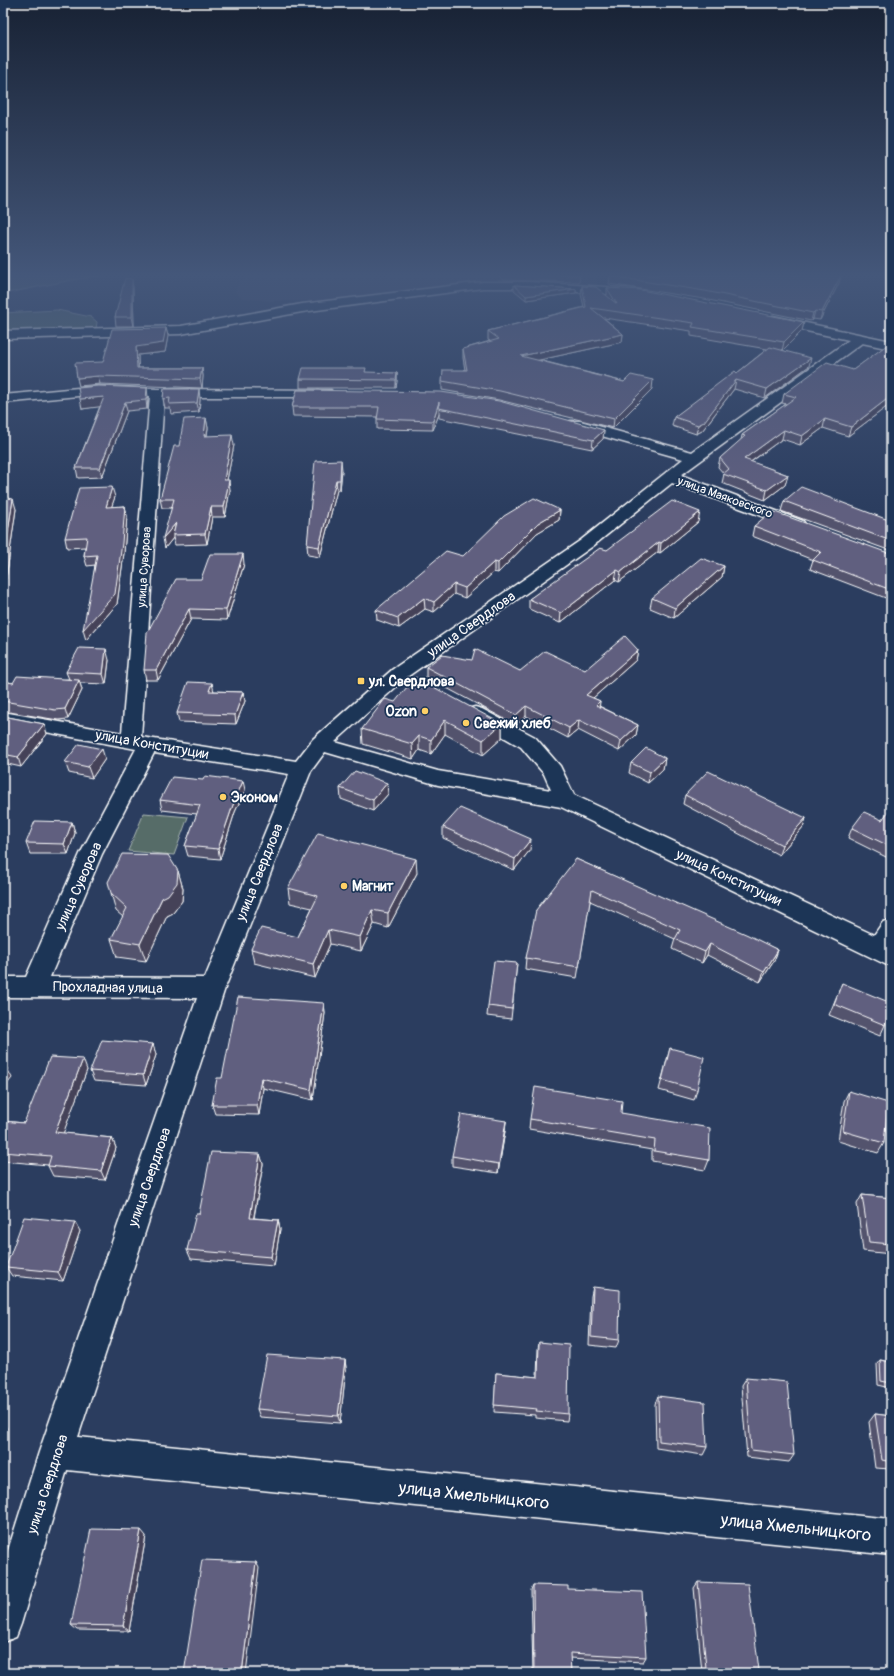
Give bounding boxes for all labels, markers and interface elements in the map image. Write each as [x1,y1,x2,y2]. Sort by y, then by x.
street label: улица Маяковского [674,473,775,522]
street label: улица Суворова [134,526,155,609]
street label: улица Свердлова [423,588,519,662]
place label: ул. Свердлова [368,673,455,690]
marker: ул. Свердлова [356,676,366,686]
place label: Ozon [386,703,417,720]
marker: Ozon [420,706,430,716]
place label: Свежий хлеб [474,715,551,732]
marker: Свежий хлеб [461,718,471,728]
street label: улица Конституции [93,726,210,763]
place label: Эконом [231,789,278,806]
marker: Эконом [218,792,228,802]
street label: улица Свердлова [232,821,287,924]
street label: улица Суворова [51,840,105,934]
street label: улица Конституции [672,845,784,909]
place label: Магнит [352,878,395,895]
marker: Магнит [339,881,349,891]
street label: Прохладная улица [53,978,163,997]
street label: улица Свердлова [124,1125,174,1230]
street label: улица Свердлова [23,1432,72,1537]
street label: улица Хмельницкого [397,1477,550,1514]
street label: улица Хмельницкого [719,1509,872,1546]

